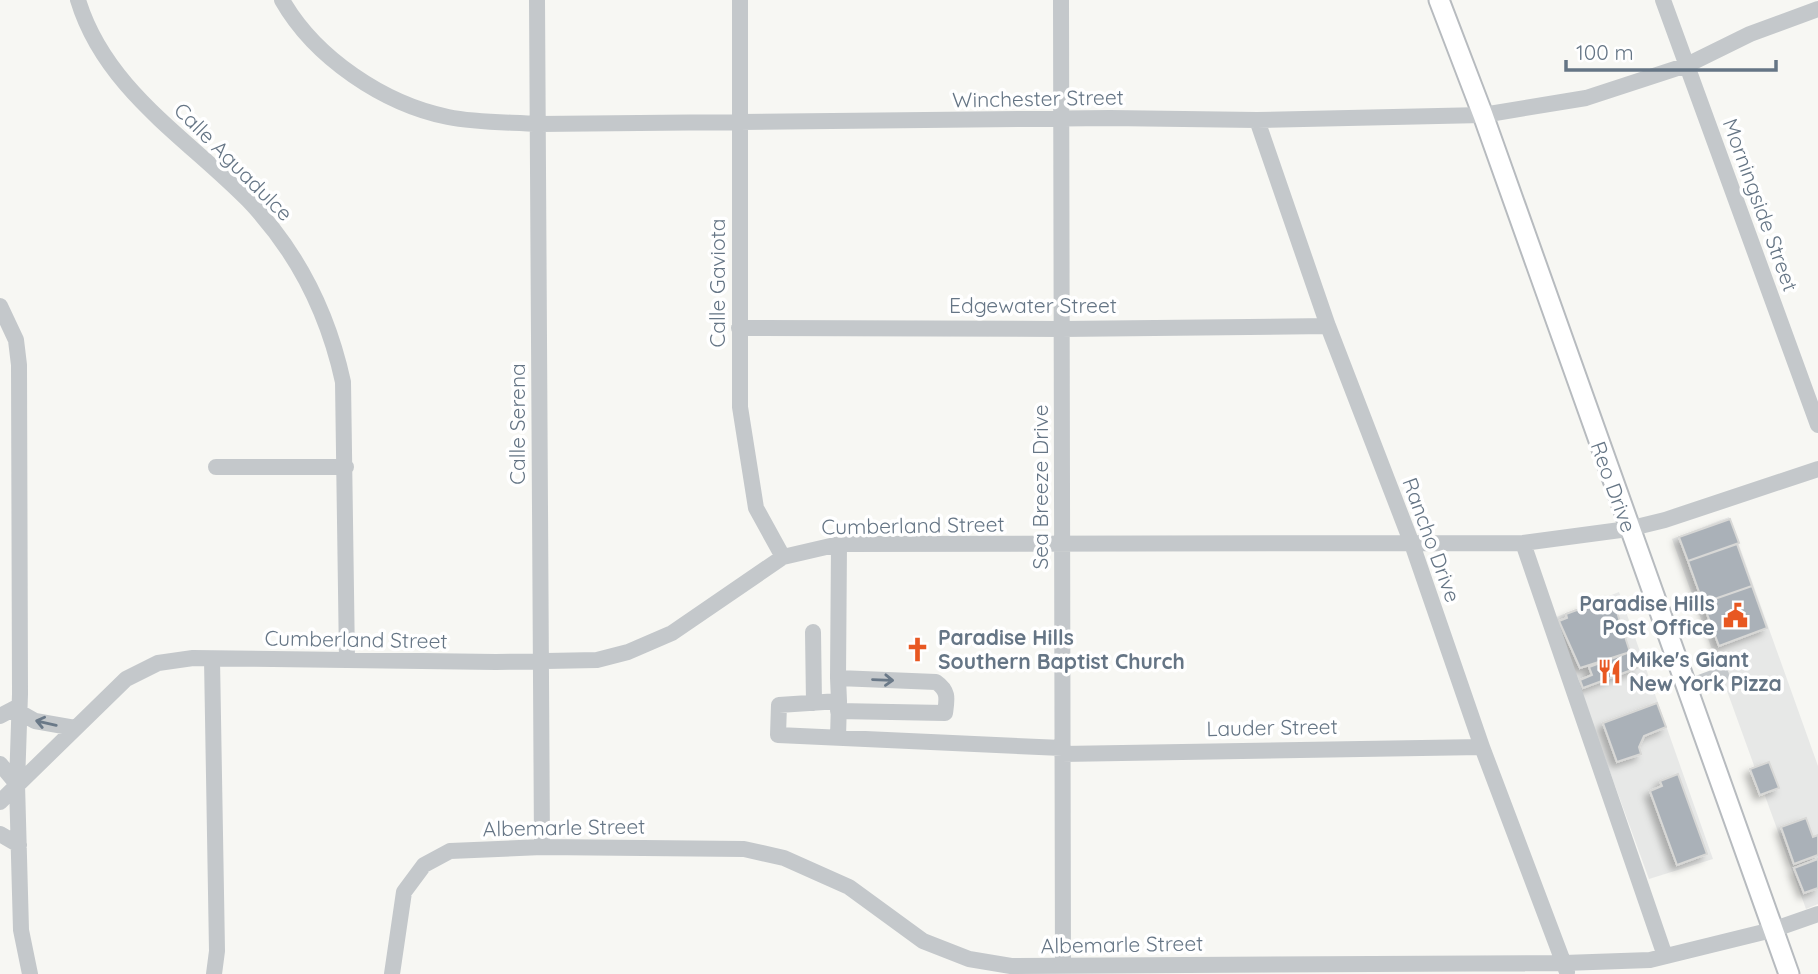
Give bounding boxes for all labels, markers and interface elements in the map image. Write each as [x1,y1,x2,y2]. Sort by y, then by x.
scale bar [1566,28,1776,72]
text: 100 m [1576,39,1634,65]
street label: Winchester Street [952,84,1124,112]
street label: Calle Aguadulce [169,97,298,226]
street label: Morningside Street [1718,115,1804,295]
street label: Calle Gaviota [704,219,730,347]
street label: Edgewater Street [949,292,1117,318]
street label: Calle Serena [504,363,530,485]
street label: Sea Breeze Drive [1027,404,1053,570]
street label: Reo Drive [1586,438,1642,536]
street label: Rancho Drive [1397,474,1467,606]
street label: Cumberland Street [821,510,1005,540]
place label: Paradise Hills Post Office [1579,590,1715,640]
public building icon: Paradise Hills Post Office [1721,602,1749,630]
street label: Cumberland Street [264,624,448,654]
place label: Paradise Hills Southern Baptist Church [938,624,1185,674]
church icon: Paradise Hills Southern Baptist Church [904,636,932,664]
place label: Mike's Giant New York Pizza [1629,646,1782,696]
restaurant icon: Mike's Giant New York Pizza [1595,658,1623,686]
one-way arrow [871,673,894,686]
street label: Lauder Street [1206,713,1338,741]
one-way arrow [35,716,58,729]
street label: Albemarle Street [482,813,645,841]
street label: Albemarle Street [1040,930,1203,958]

